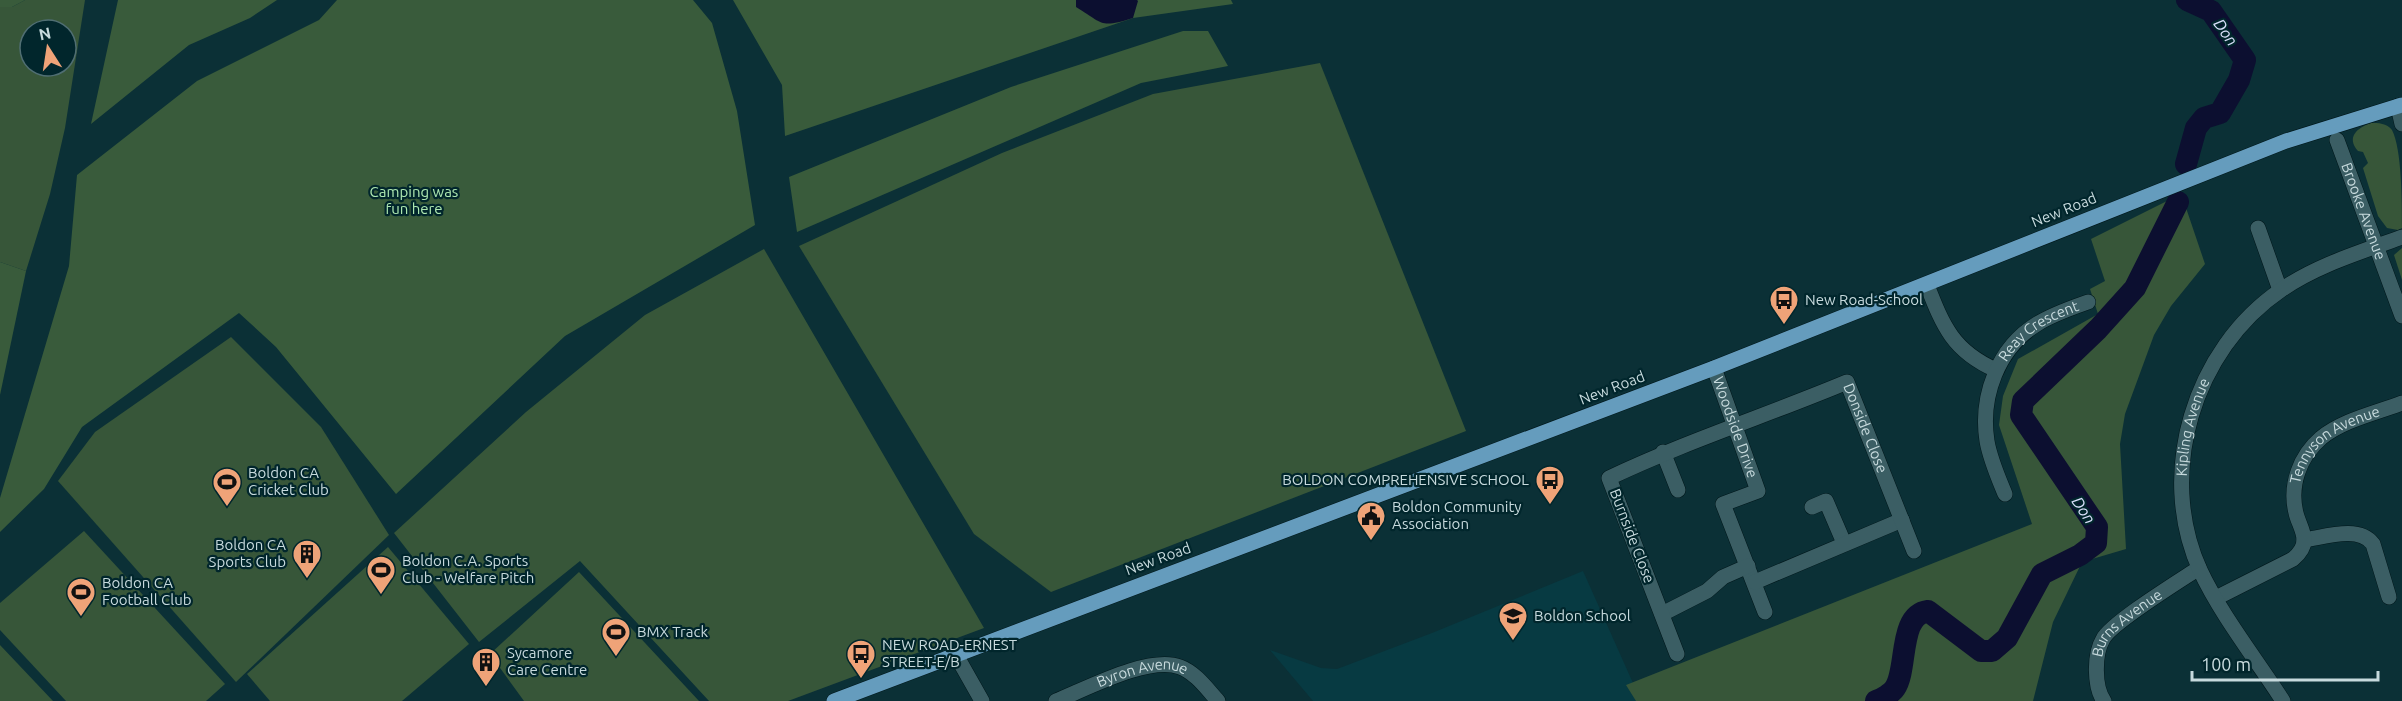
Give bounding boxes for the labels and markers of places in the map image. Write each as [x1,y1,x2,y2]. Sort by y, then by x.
bus stop icon: New Road-School [1768,284,1800,326]
place label: New Road-School [1805,291,1923,308]
place label: Boldon CA Cricket Club [248,464,329,498]
bus stop icon: BOLDON COMPREHENSIVE SCHOOL [1534,464,1566,506]
sports icon: Boldon CA Cricket Club [211,466,243,508]
place label: BOLDON COMPREHENSIVE SCHOOL [1282,471,1529,488]
place label: Boldon Community Association [1392,498,1522,532]
public building icon: Boldon Community Association [1355,500,1387,542]
place label: Boldon CA Sports Club [209,536,286,570]
building icon: Boldon CA Sports Club [291,538,323,580]
place label: Boldon C.A. Sports Club - Welfare Pitch [402,552,534,586]
sports icon: Boldon C.A. Sports Club - Welfare Pitch [365,554,397,596]
place label: Boldon CA Football Club [102,574,192,608]
sports icon: Boldon CA Football Club [65,576,97,618]
school or university icon: Boldon School [1497,600,1529,642]
place label: Boldon School [1534,607,1631,624]
sports icon: BMX Track [600,616,632,658]
place label: BMX Track [637,623,708,640]
place label: NEW ROAD-ERNEST STREET-E/B [882,636,1018,670]
bus stop icon: NEW ROAD-ERNEST STREET-E/B [845,638,877,680]
place label: Sycamore Care Centre [507,644,587,678]
building icon: Sycamore Care Centre [470,646,502,688]

